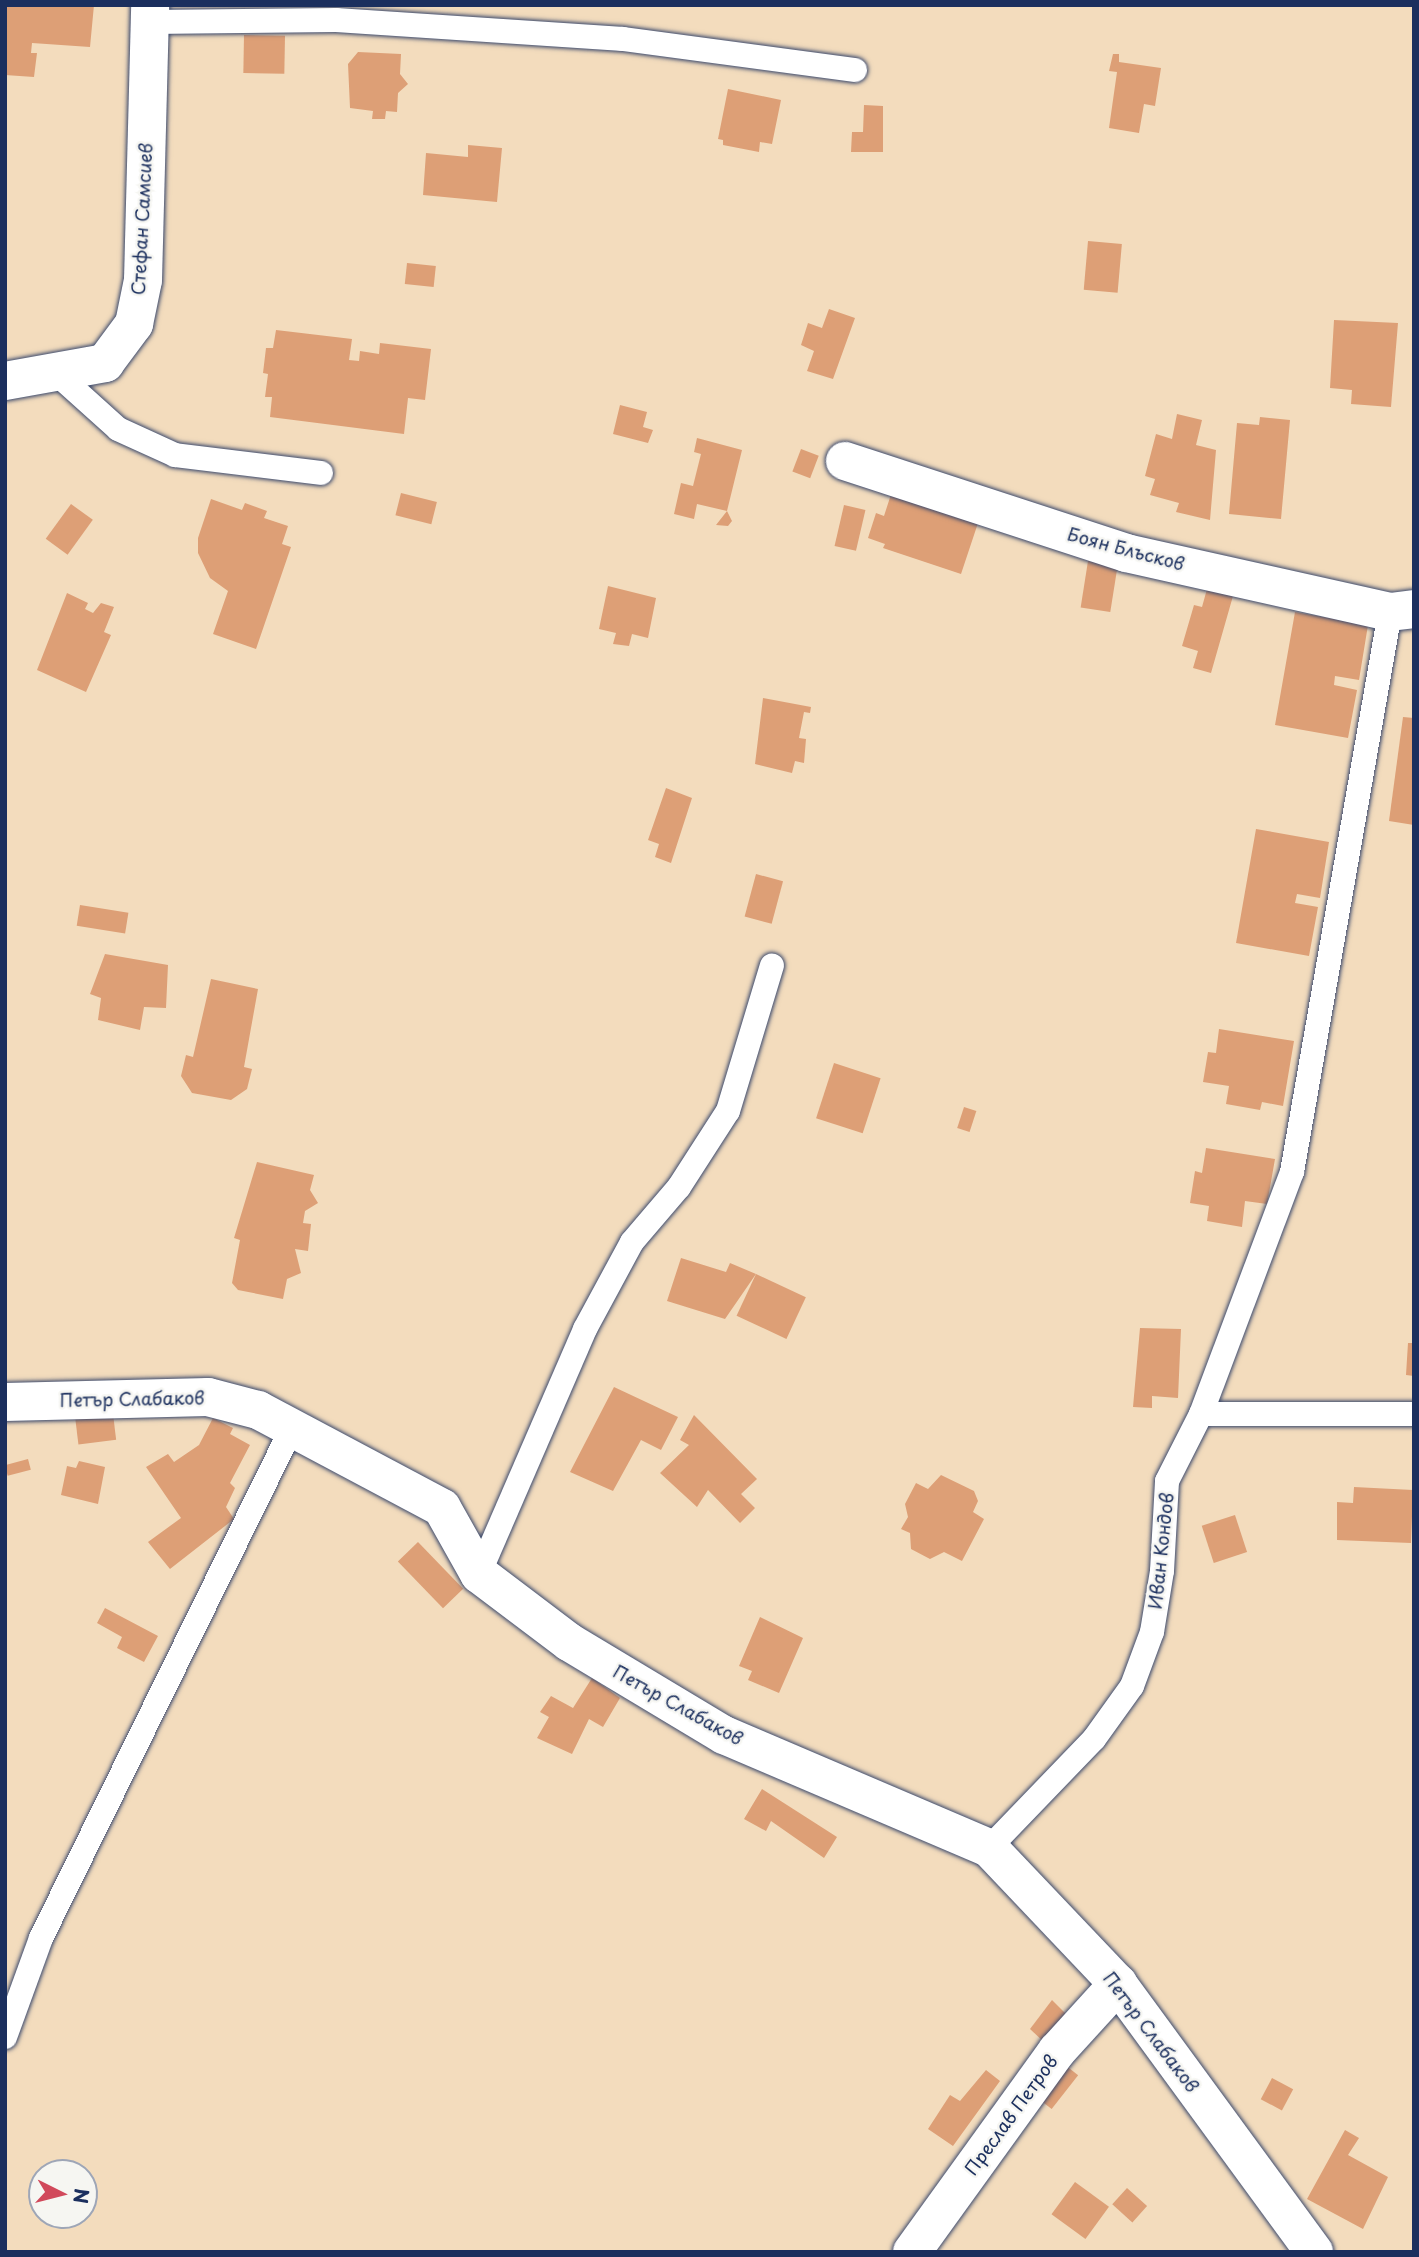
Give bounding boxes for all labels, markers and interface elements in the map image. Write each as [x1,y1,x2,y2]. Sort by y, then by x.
street label: Стефан Самсиев [127,142,157,296]
street label: Боян Блъсков [1065,523,1187,575]
street label: Петър Слабаков [59,1387,205,1411]
street label: Иван Кондов [1144,1492,1178,1610]
street label: Петър Слабаков [609,1660,747,1750]
street label: Петър Слабаков [1099,1968,1203,2096]
street label: Преслав Петров [960,2051,1062,2179]
north arrow [28,2159,98,2229]
text: N [67,2187,97,2205]

